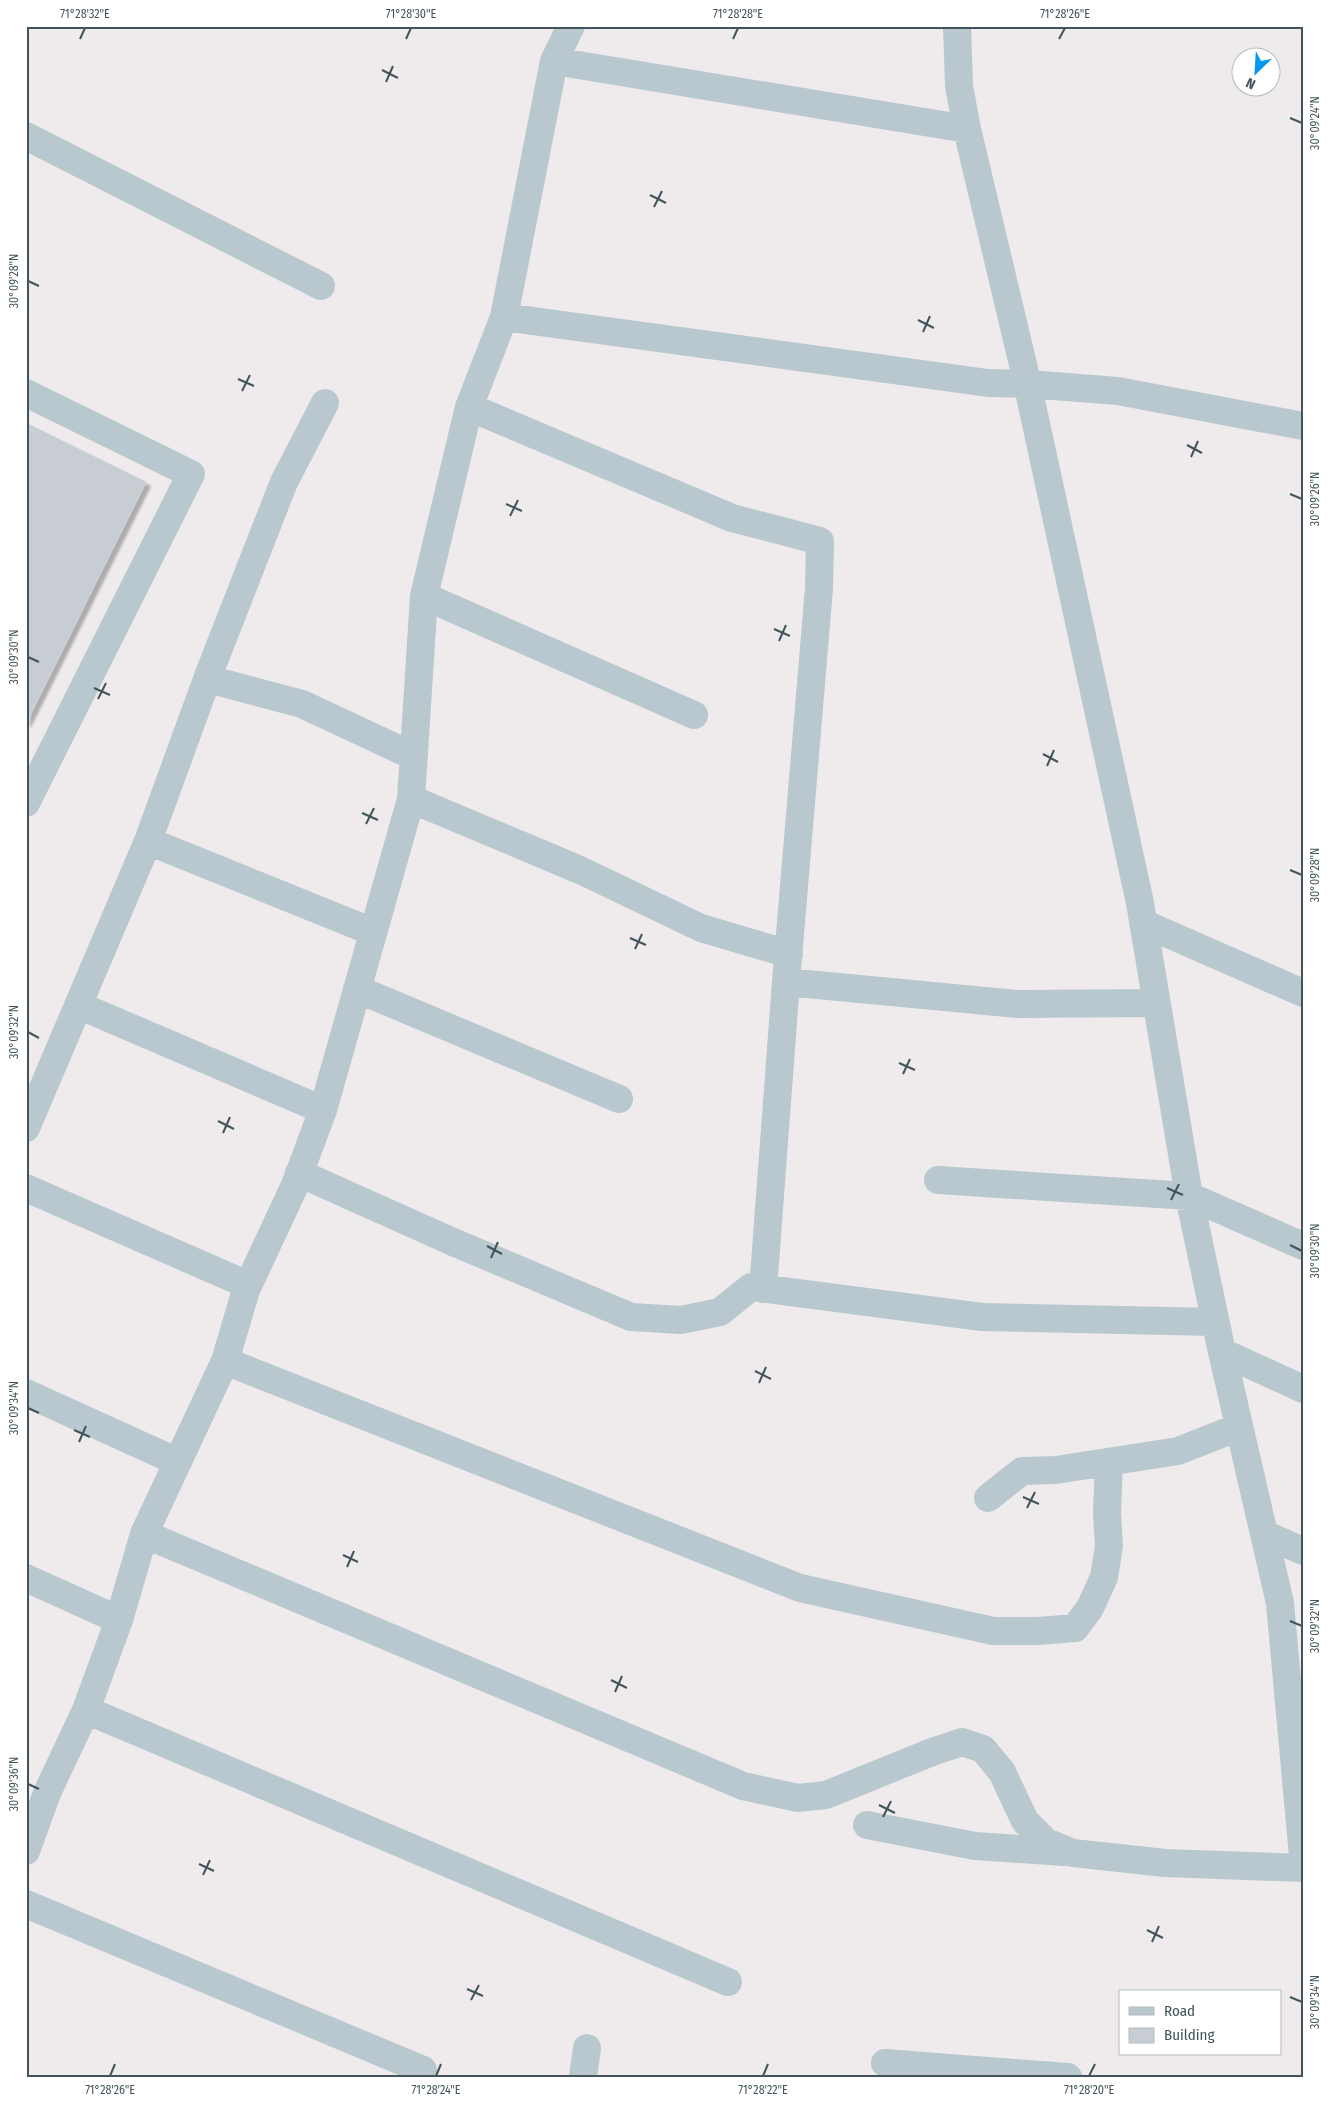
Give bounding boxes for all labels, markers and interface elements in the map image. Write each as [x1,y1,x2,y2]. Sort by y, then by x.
text: 71°28'32"E [60,7,110,21]
text: 71°28'30"E [386,7,436,21]
text: 71°28'28"E [713,7,763,21]
text: 71°28'26"E [1040,7,1090,21]
north arrow [1232,48,1282,98]
text: N [1243,74,1258,93]
text: 30°09'24"N [1308,96,1322,150]
text: 30°09'28"N [7,254,21,308]
text: 30°09'26"N [1308,472,1322,526]
text: 30°09'30"N [7,629,21,685]
text: 30°09'28"N [1308,848,1322,902]
text: 30°09'32"N [7,1005,21,1059]
text: 30°09'30"N [1308,1223,1322,1279]
text: 30°09'34"N [7,1381,21,1435]
text: 30°09'32"N [1308,1599,1322,1653]
text: 30°09'36"N [7,1757,21,1811]
text: 30°09'34"N [1308,1975,1322,2029]
legend [1119,1990,1282,2056]
text: Road [1164,2002,1195,2020]
text: Building [1164,2026,1215,2044]
text: 71°28'26"E [85,2083,135,2097]
text: 71°28'24"E [412,2083,461,2097]
text: 71°28'22"E [738,2083,788,2097]
text: 71°28'20"E [1064,2083,1114,2097]

